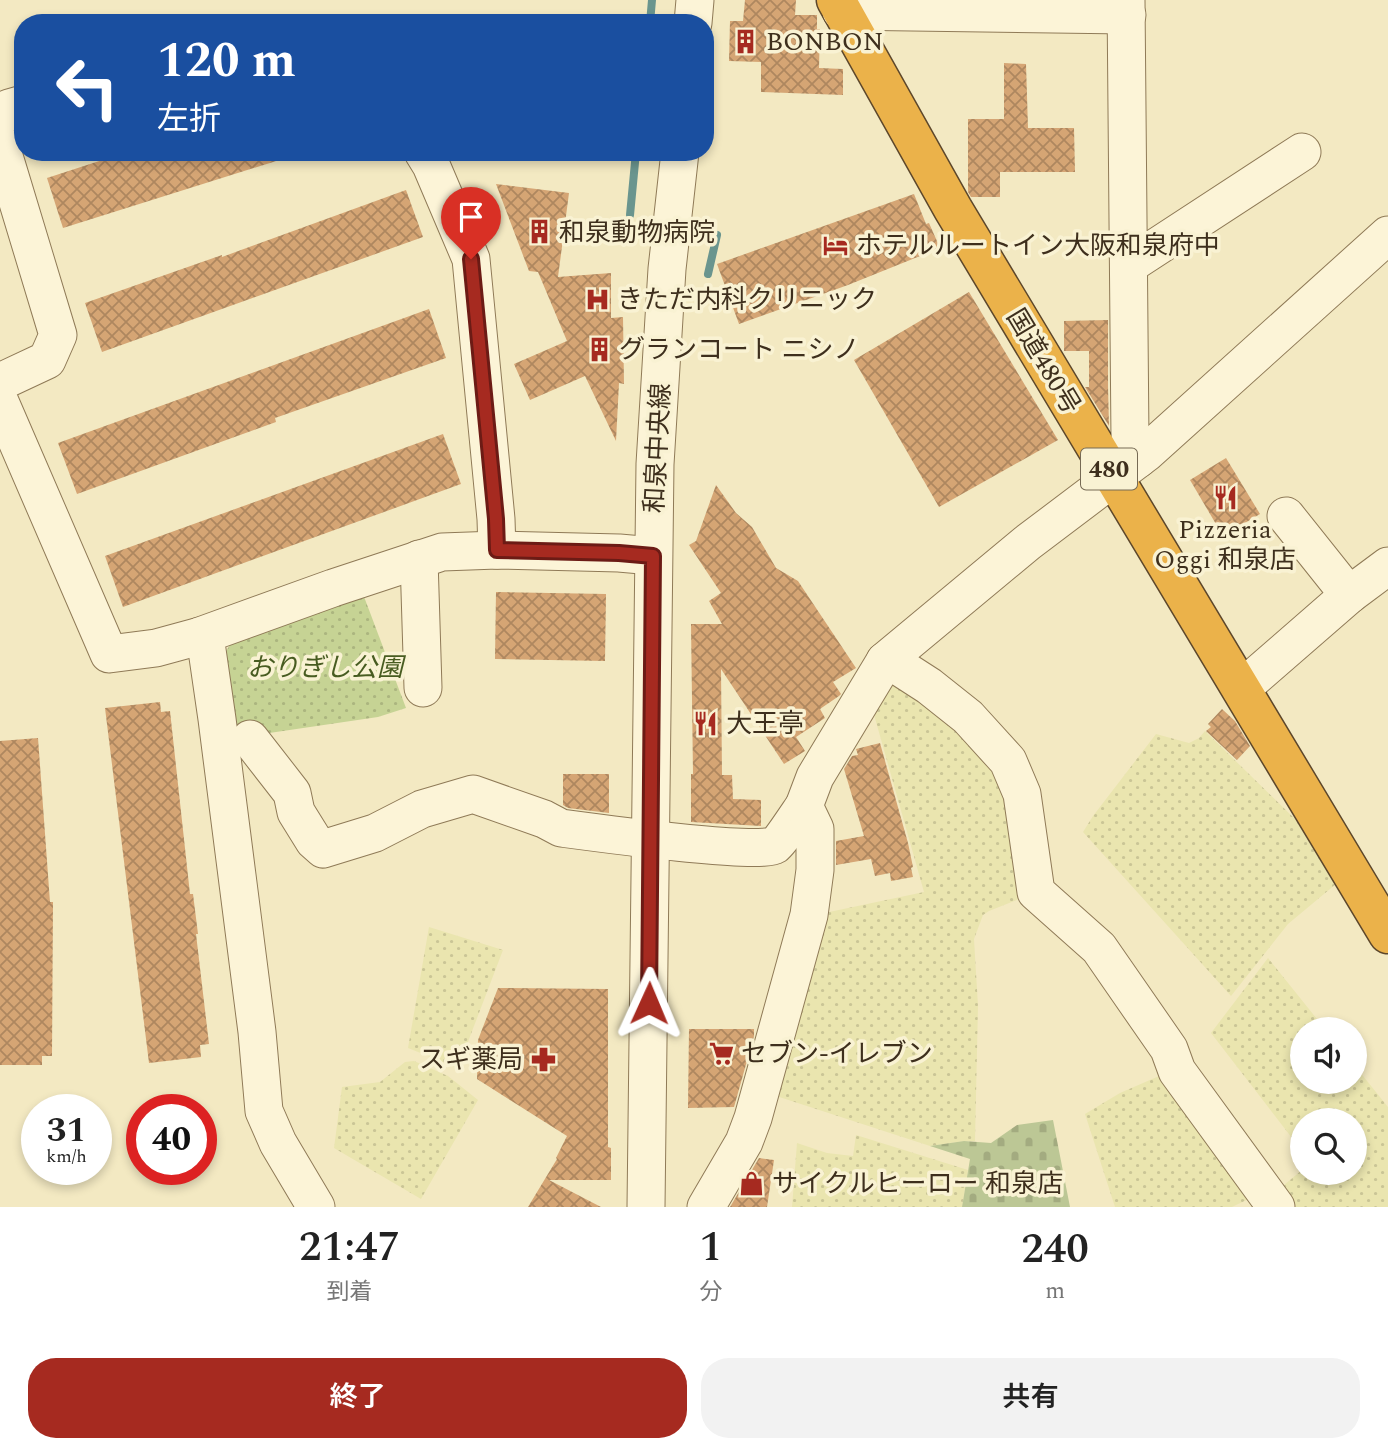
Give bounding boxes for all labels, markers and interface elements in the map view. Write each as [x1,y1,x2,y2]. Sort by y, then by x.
place label: BONBON [766,22,883,62]
text: 120 m [157,24,296,99]
building icon: BONBON [732,27,760,55]
icon: left [42,42,133,133]
text: 左折 [157,95,221,144]
pin [441,187,501,259]
icon: arrive [452,198,490,236]
place label: 和泉動物病院 [559,213,715,253]
building icon: 和泉動物病院 [525,218,553,246]
place label: ホテルルートイン大阪和泉府中 [856,226,1220,266]
hotel icon: ホテルルートイン大阪和泉府中 [822,231,850,259]
place label: きただ内科クリニック [617,280,877,320]
hospital icon: きただ内科クリニック [583,285,611,313]
street label: 国道480号 [996,301,1090,422]
place label: グランコート ニシノ [619,330,860,370]
building icon: グランコート ニシノ [585,335,613,363]
street label: 和泉中央線 [635,382,681,514]
road number: 480 [1081,448,1137,490]
restaurant icon: Pizzeria Oggi 和泉店 [1211,483,1239,511]
place label: Pizzeria Oggi 和泉店 [1154,510,1296,580]
park label: おりぎし公園 [247,648,407,688]
place label: 大王亭 [726,704,804,744]
restaurant icon: 大王亭 [692,709,720,737]
position arrow [612,966,686,1040]
map controls [1290,1017,1367,1185]
button: sound [1290,1017,1367,1094]
place label: セブン-イレブン [741,1034,933,1074]
supermarket icon: セブン-イレブン [707,1039,735,1067]
place label: スギ薬局 [419,1040,523,1080]
pharmacy icon: スギ薬局 [529,1045,557,1073]
speed limit sign: 40 [126,1094,217,1185]
text: 31 [47,1104,86,1157]
button: search [1290,1108,1367,1185]
text: km/h [46,1143,87,1170]
place label: サイクルヒーロー 和泉店 [772,1164,1063,1204]
shop icon: サイクルヒーロー 和泉店 [738,1169,766,1197]
text: 21:47 [299,1216,400,1279]
text: 1 [699,1216,722,1279]
text: 240 [1021,1218,1089,1281]
text: m [1045,1274,1065,1309]
text: 到着 [327,1275,373,1310]
text: 分 [699,1275,722,1310]
button: 終了 [28,1358,687,1438]
button: 共有 [701,1358,1360,1438]

